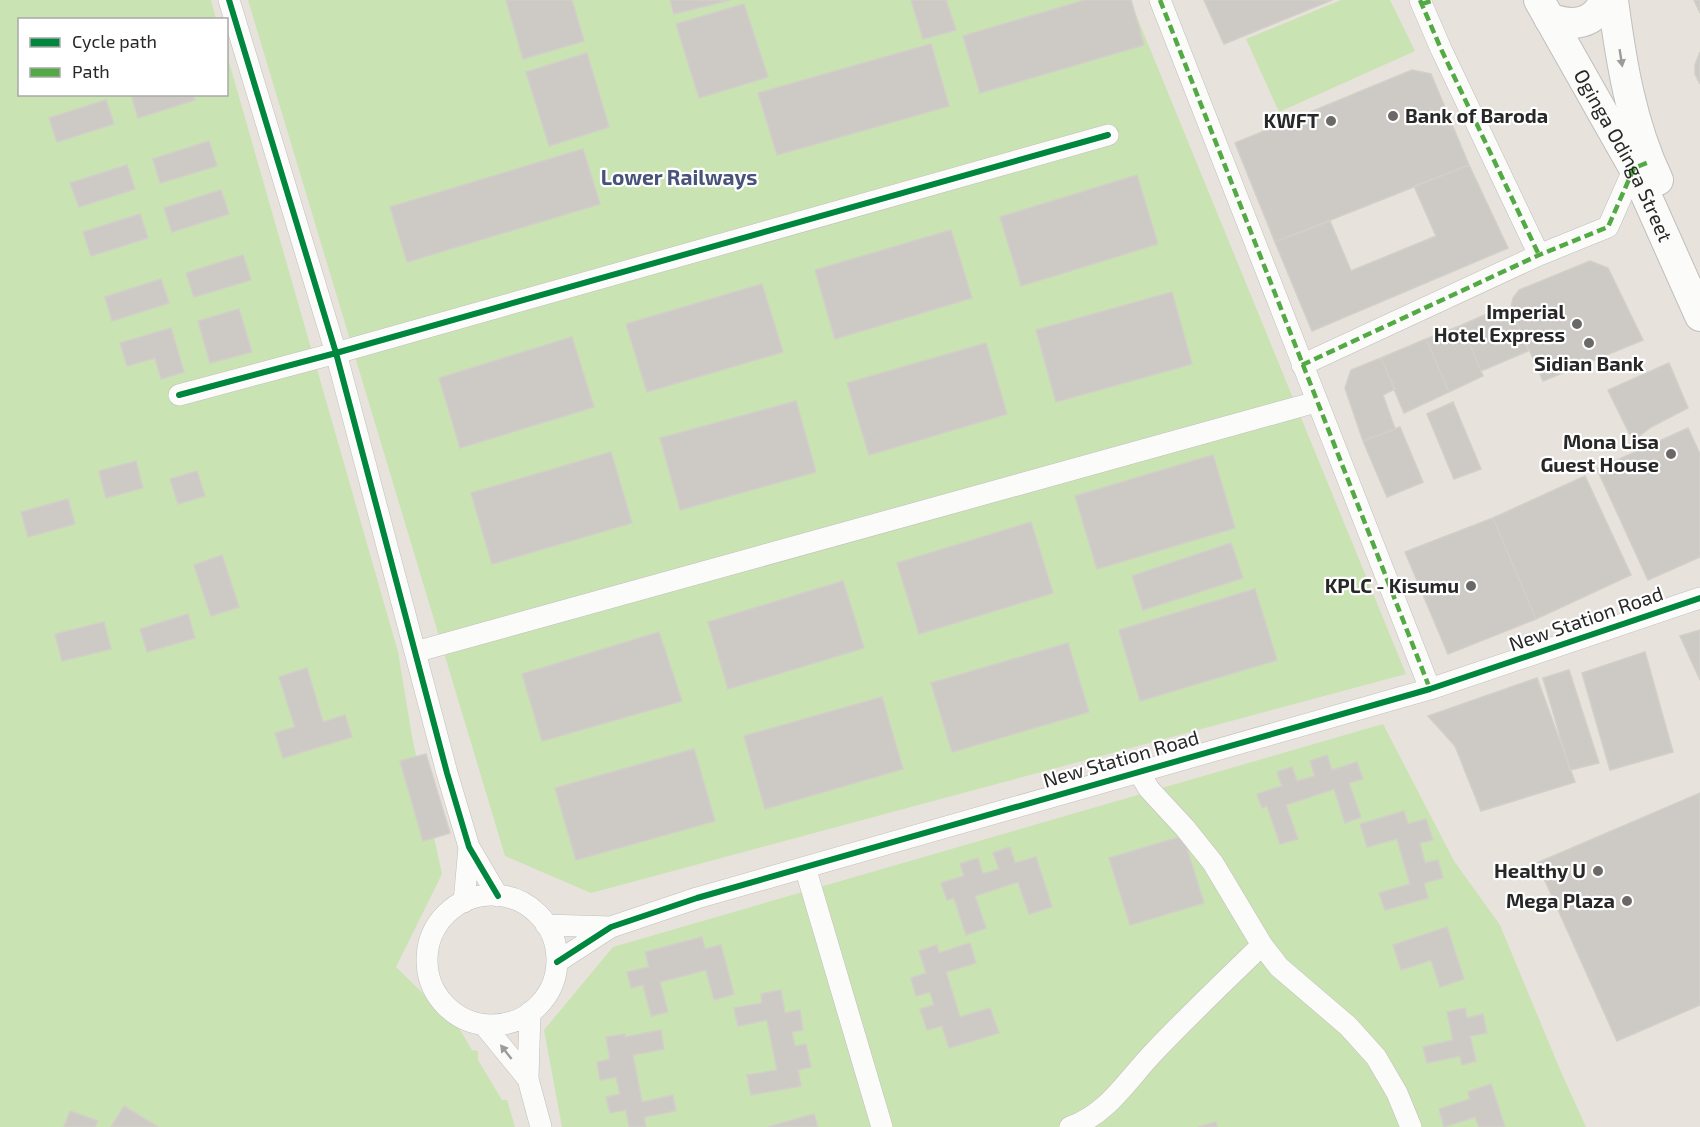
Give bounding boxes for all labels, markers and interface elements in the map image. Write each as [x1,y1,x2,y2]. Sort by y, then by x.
legend [18,18,228,96]
text: Cycle path [72,30,157,52]
one-way arrow [1617,49,1626,68]
text: Path [72,60,110,82]
street label: Oginga Odinga Street [1569,64,1678,246]
place label: Bank of Baroda [1405,103,1548,127]
place label: KWFT [1264,108,1319,132]
marker: Bank of Baroda [1386,109,1400,123]
marker: KWFT [1324,114,1338,128]
district label: Lower Railways [601,164,757,190]
place label: Imperial Hotel Express [1434,299,1565,346]
marker: Imperial Hotel Express [1570,317,1584,331]
marker: Sidian Bank [1582,336,1596,350]
place label: Sidian Bank [1534,351,1645,375]
place label: Mona Lisa Guest House [1540,429,1659,476]
marker: Mona Lisa Guest House [1664,447,1678,461]
place label: KPLC - Kisumu [1325,573,1459,597]
marker: KPLC - Kisumu [1464,579,1478,593]
street label: New Station Road [1506,580,1666,656]
street label: New Station Road [1040,724,1201,792]
place label: Healthy U [1494,858,1586,883]
marker: Healthy U [1591,864,1605,878]
place label: Mega Plaza [1506,888,1615,912]
marker: Mega Plaza [1620,894,1634,908]
one-way arrow [500,1045,513,1060]

